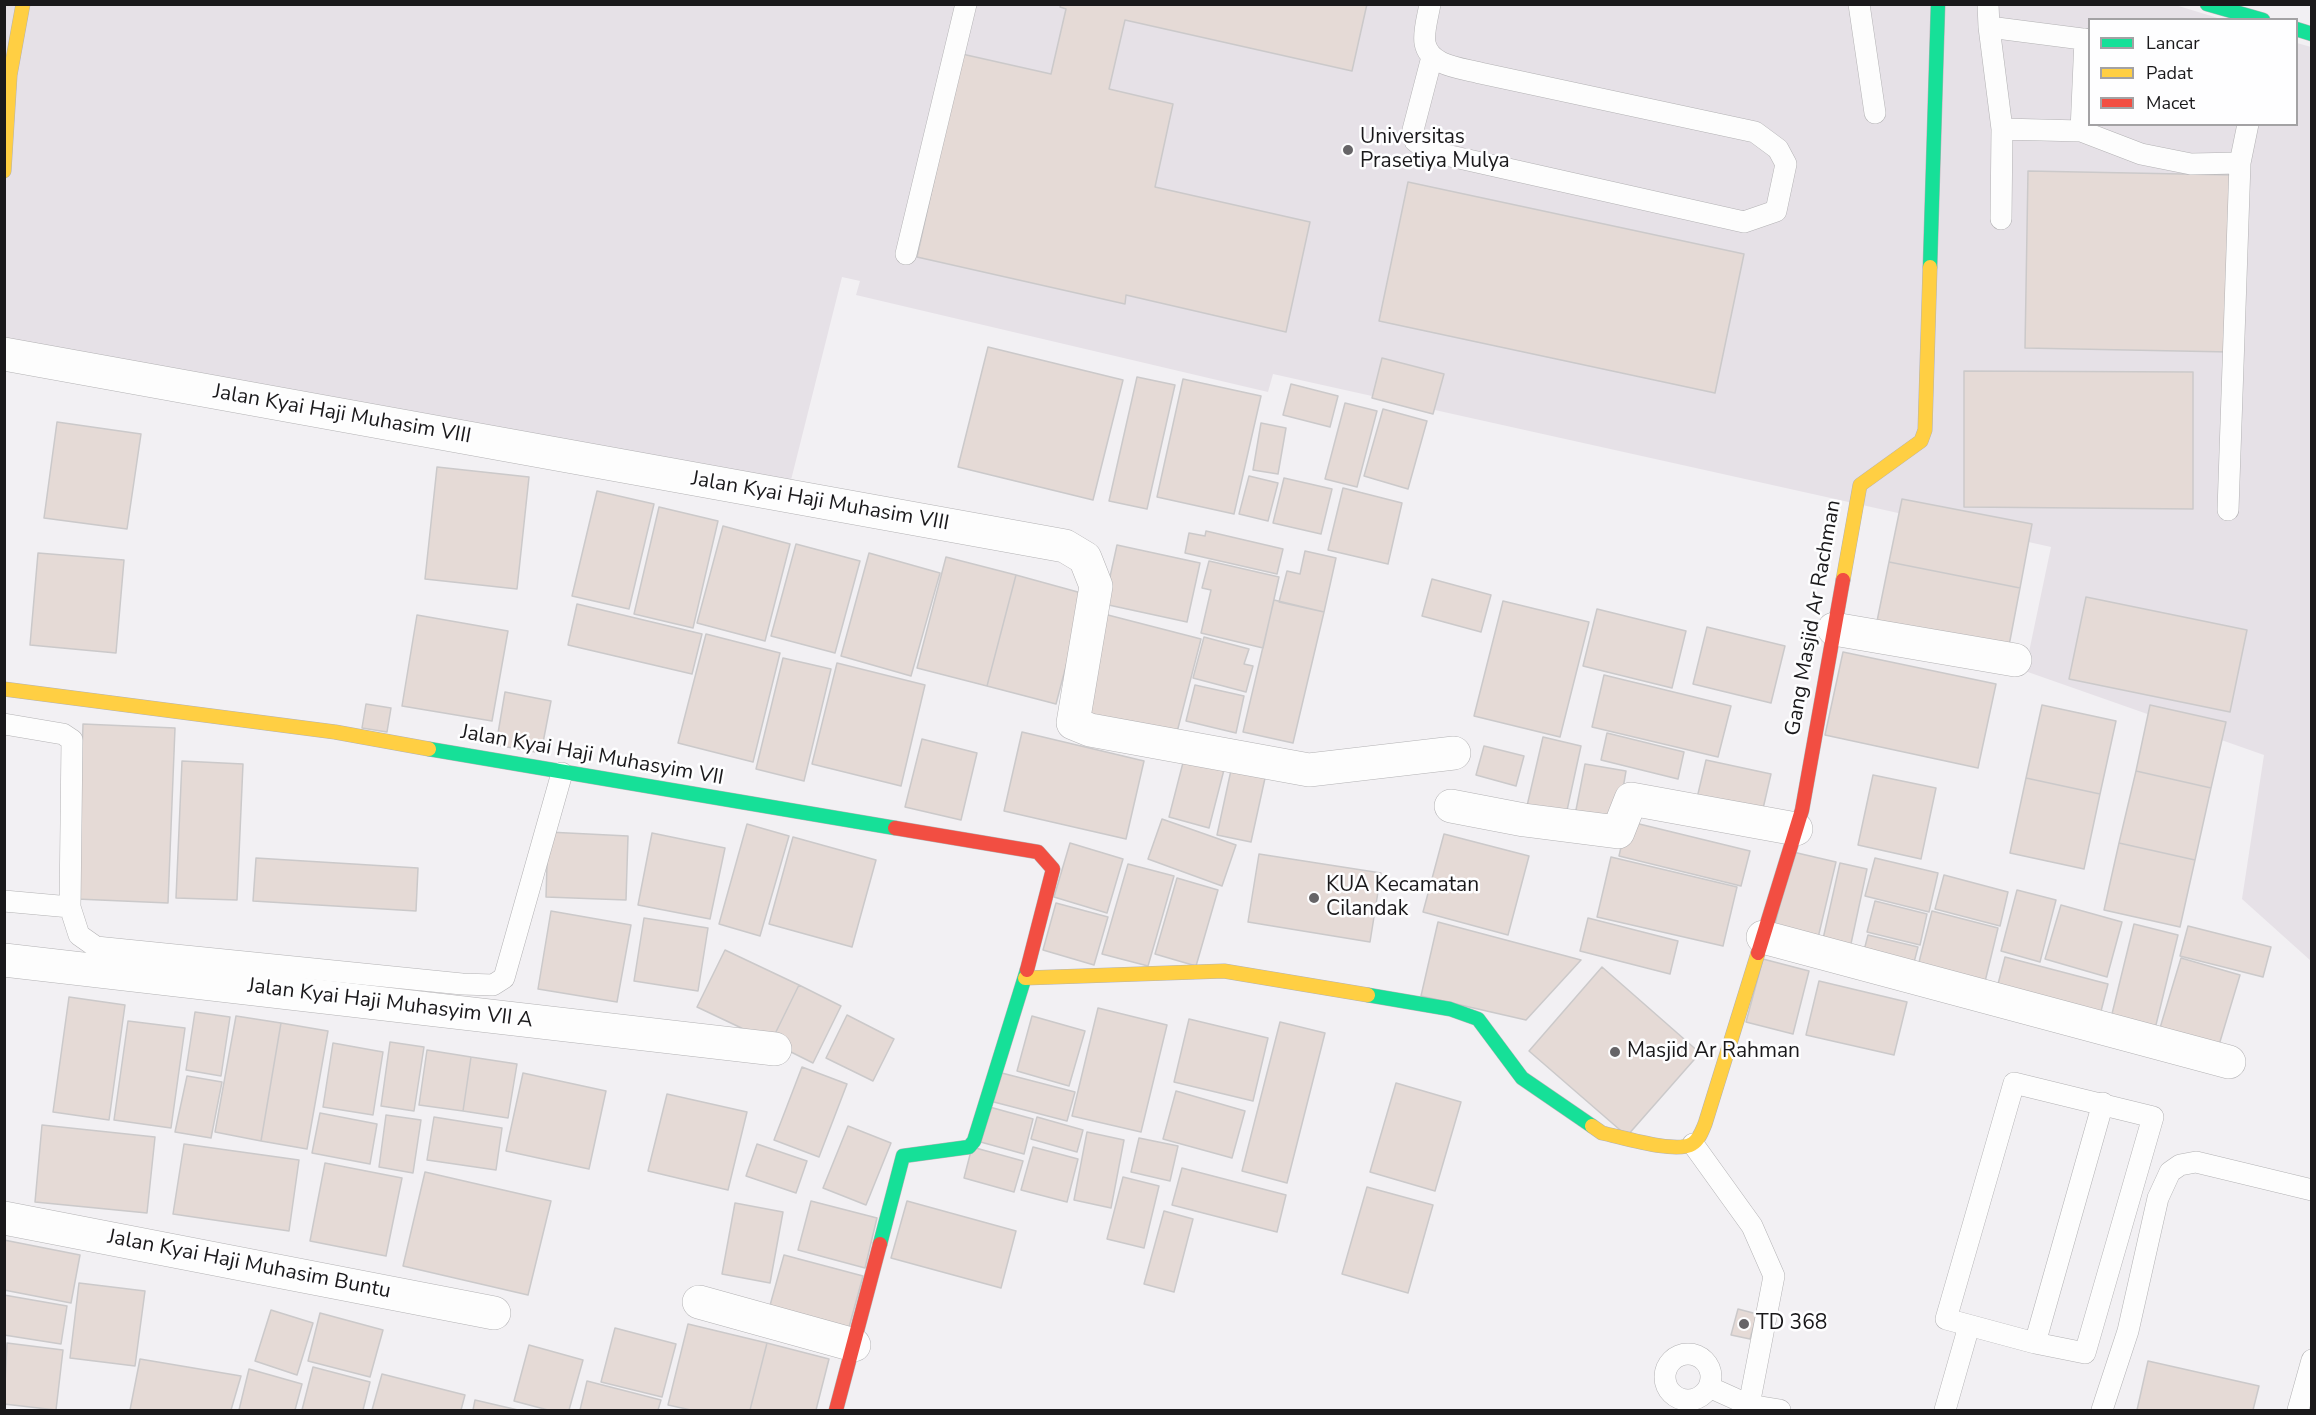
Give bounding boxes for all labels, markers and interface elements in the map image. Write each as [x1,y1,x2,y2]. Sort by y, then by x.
legend [2088,18,2298,126]
text: Lancar [2146,31,2200,55]
text: Padat [2146,61,2193,85]
text: Macet [2146,91,2195,115]
place label: Universitas Prasetiya Mulya [1360,125,1510,175]
marker: Universitas Prasetiya Mulya [1341,143,1355,157]
street label: Jalan Kyai Haji Muhasim VIII [211,380,473,450]
street label: Jalan Kyai Haji Muhasim VIII [689,467,951,537]
street label: Gang Masjid Ar Rachman [1781,498,1847,738]
street label: Jalan Kyai Haji Muhasyim VII [459,720,725,792]
place label: KUA Kecamatan Cilandak [1326,873,1479,923]
marker: KUA Kecamatan Cilandak [1307,891,1321,905]
street label: Jalan Kyai Haji Muhasyim VII A [246,974,534,1034]
place label: Masjid Ar Rahman [1627,1039,1800,1065]
marker: Masjid Ar Rahman [1608,1045,1622,1059]
street label: Jalan Kyai Haji Muhasim Buntu [105,1225,393,1305]
place label: TD 368 [1756,1311,1827,1337]
marker: TD 368 [1737,1317,1751,1331]

